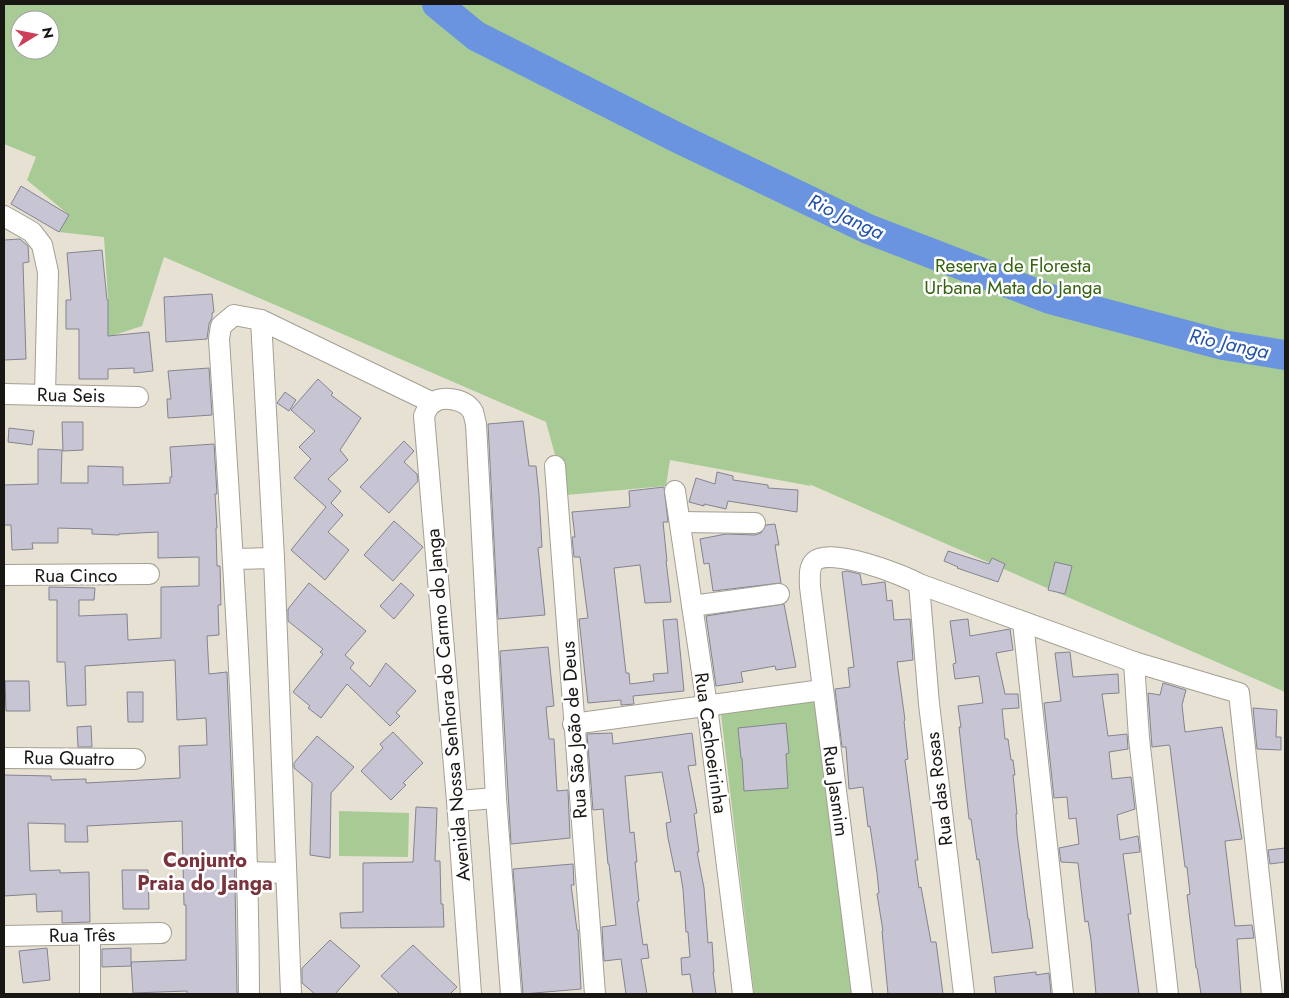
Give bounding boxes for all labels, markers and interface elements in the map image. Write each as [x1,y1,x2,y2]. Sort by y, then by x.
north arrow [10,10,60,60]
text: N [37,26,59,40]
water label: Rio Janga [803,187,889,247]
park label: Reserva de Floresta Urbana Mata do Janga [924,252,1102,301]
water label: Rio Janga [1187,321,1271,367]
street label: Rua Seis [37,381,106,409]
street label: Avenida Nossa Senhora do Carmo do Janga [419,527,477,883]
street label: Rua Cinco [35,562,117,589]
street label: Rua São João de Deus [554,640,594,820]
street label: Rua Cachoeirinha [688,671,734,815]
street label: Rua das Rosas [919,730,959,847]
street label: Rua Quatro [23,744,115,772]
street label: Rua Jasmim [816,744,856,838]
district label: Conjunto Praia do Janga [137,846,273,898]
street label: Rua Três [49,921,116,949]

